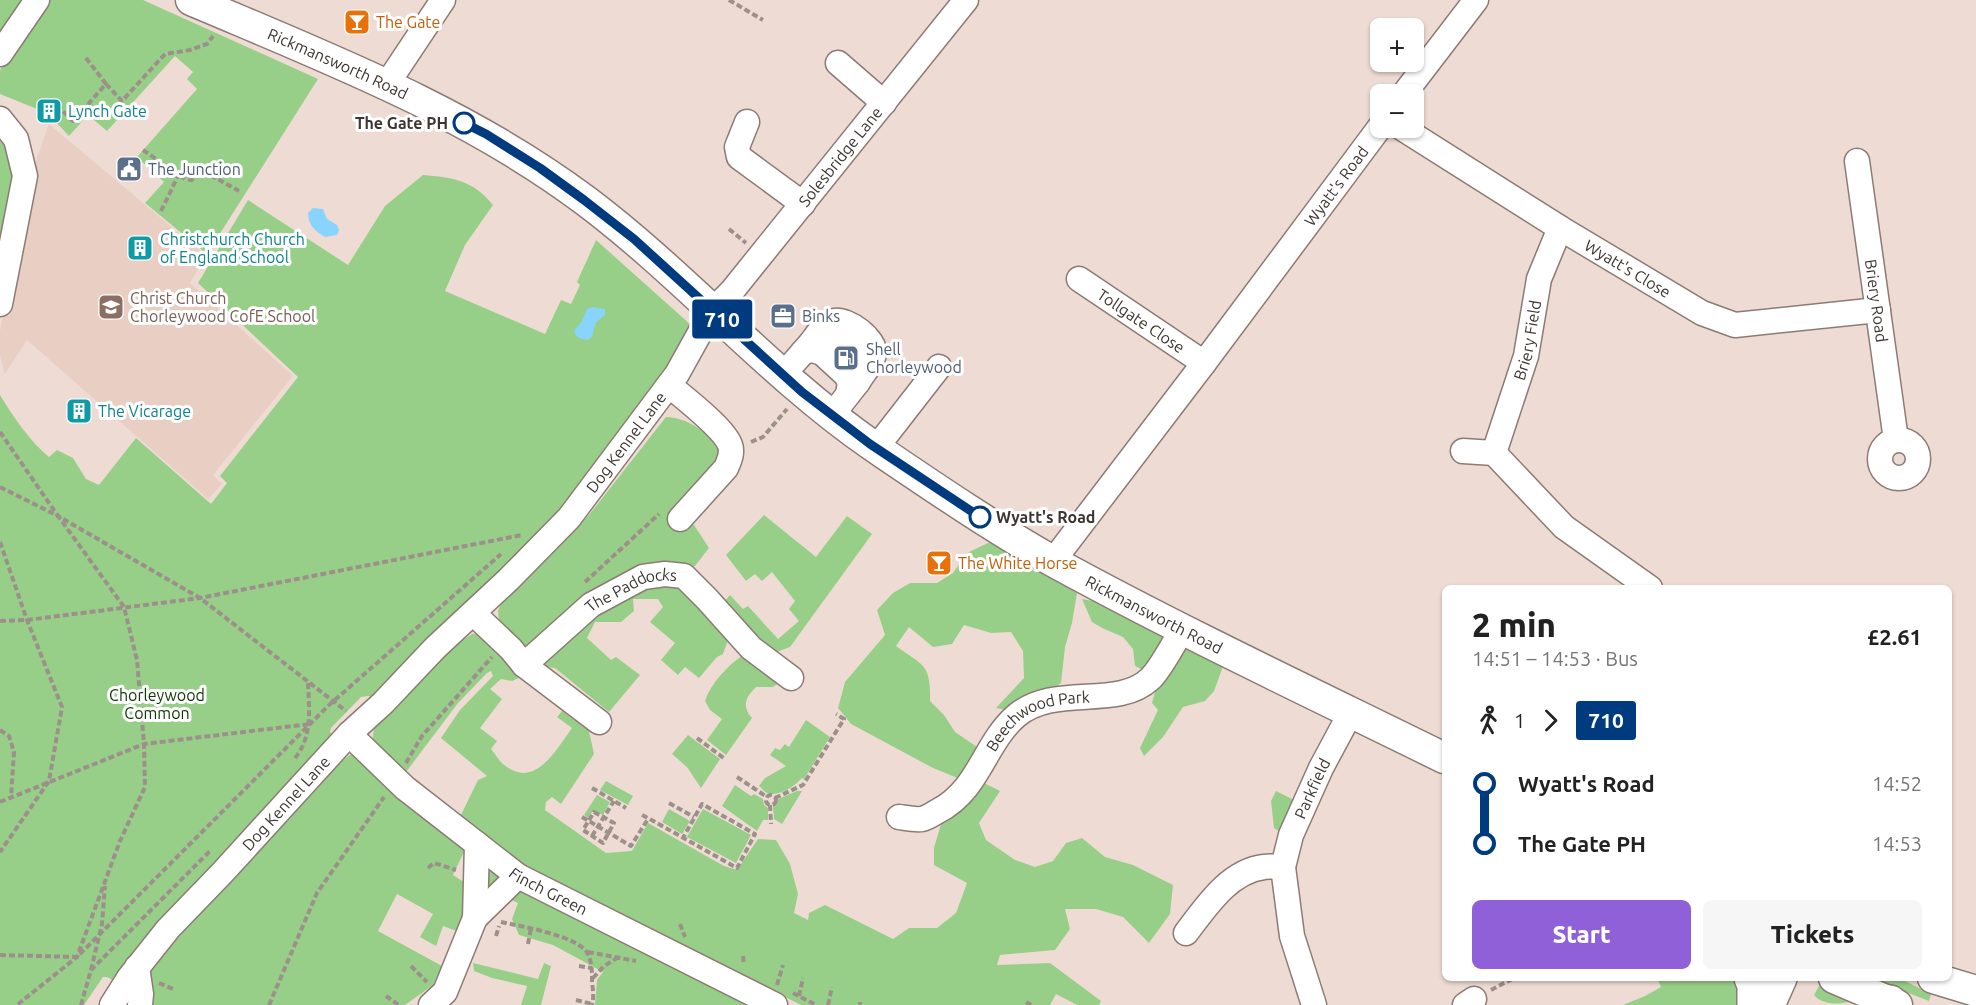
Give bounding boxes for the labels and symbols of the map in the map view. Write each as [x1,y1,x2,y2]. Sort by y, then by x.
bar icon: The Gate [342,7,372,37]
place label: The Gate [376,13,440,31]
street label: Rickmansworth Road [265,24,411,103]
building icon: Lynch Gate [34,96,64,126]
place label: Lynch Gate [68,102,147,120]
street label: Solesbridge Lane [795,103,886,210]
marker: The Gate PH [453,112,475,134]
place label: The Gate PH [355,114,448,132]
street label: Wyatt's Road [1301,142,1372,229]
public building icon: The Junction [114,154,144,184]
place label: The Junction [148,160,241,178]
place label: Christchurch Church of England School [160,230,305,266]
building icon: Christchurch Church of England School [125,233,155,263]
street label: Wyatt's Close [1582,236,1674,301]
street label: Briery Road [1862,258,1891,343]
street label: Tollgate Close [1094,285,1188,357]
place label: Christ Church Chorleywood CofE School [130,289,315,325]
school or university icon: Christ Church Chorleywood CofE School [96,292,126,322]
street label: Briery Field [1510,299,1544,382]
line badge: 710 [688,300,756,338]
office icon: Binks [768,301,798,331]
place label: Binks [802,307,840,325]
place label: Shell Chorleywood [866,340,962,376]
fuel station icon: Shell Chorleywood [831,343,861,373]
street label: Dog Kennel Lane [582,388,670,496]
building icon: The Vicarage [64,396,94,426]
place label: The Vicarage [98,402,191,420]
marker: Wyatt's Road [969,506,991,528]
place label: Wyatt's Road [996,508,1095,526]
bar icon: The White Horse [924,548,954,578]
place label: The White Horse [958,554,1077,572]
street label: The Paddocks [581,565,678,615]
street label: Rickmansworth Road [1083,572,1225,657]
park label: Chorleywood Common [109,686,205,722]
street label: Beechwood Park [982,688,1090,754]
street label: Dog Kennel Lane [238,752,333,854]
street label: Parkfield [1291,755,1334,821]
street label: Finch Green [506,864,590,918]

